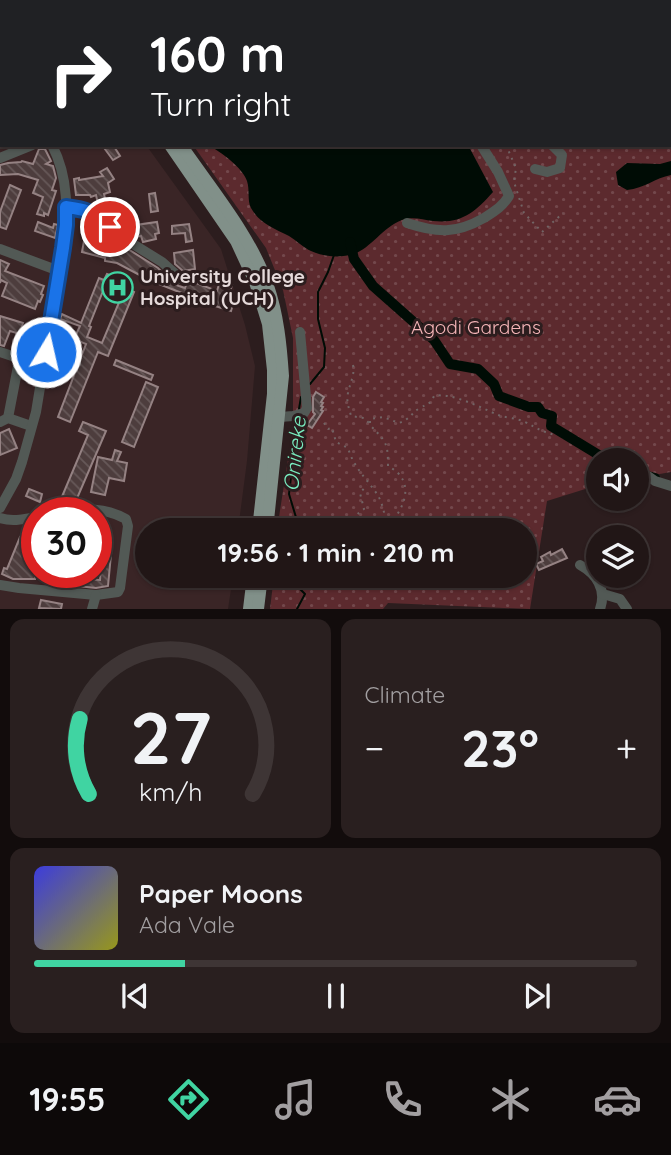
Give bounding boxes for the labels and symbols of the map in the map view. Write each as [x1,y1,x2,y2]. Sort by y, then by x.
pin [80,197,140,257]
place label: University College Hospital (UCH) [140,264,305,310]
hospital icon: University College Hospital (UCH) [100,270,134,304]
position arrow [9,315,83,389]
park label: Agodi Gardens [411,315,541,339]
water label: Onireke [277,414,311,492]
speed limit sign: 30 [21,497,112,588]

